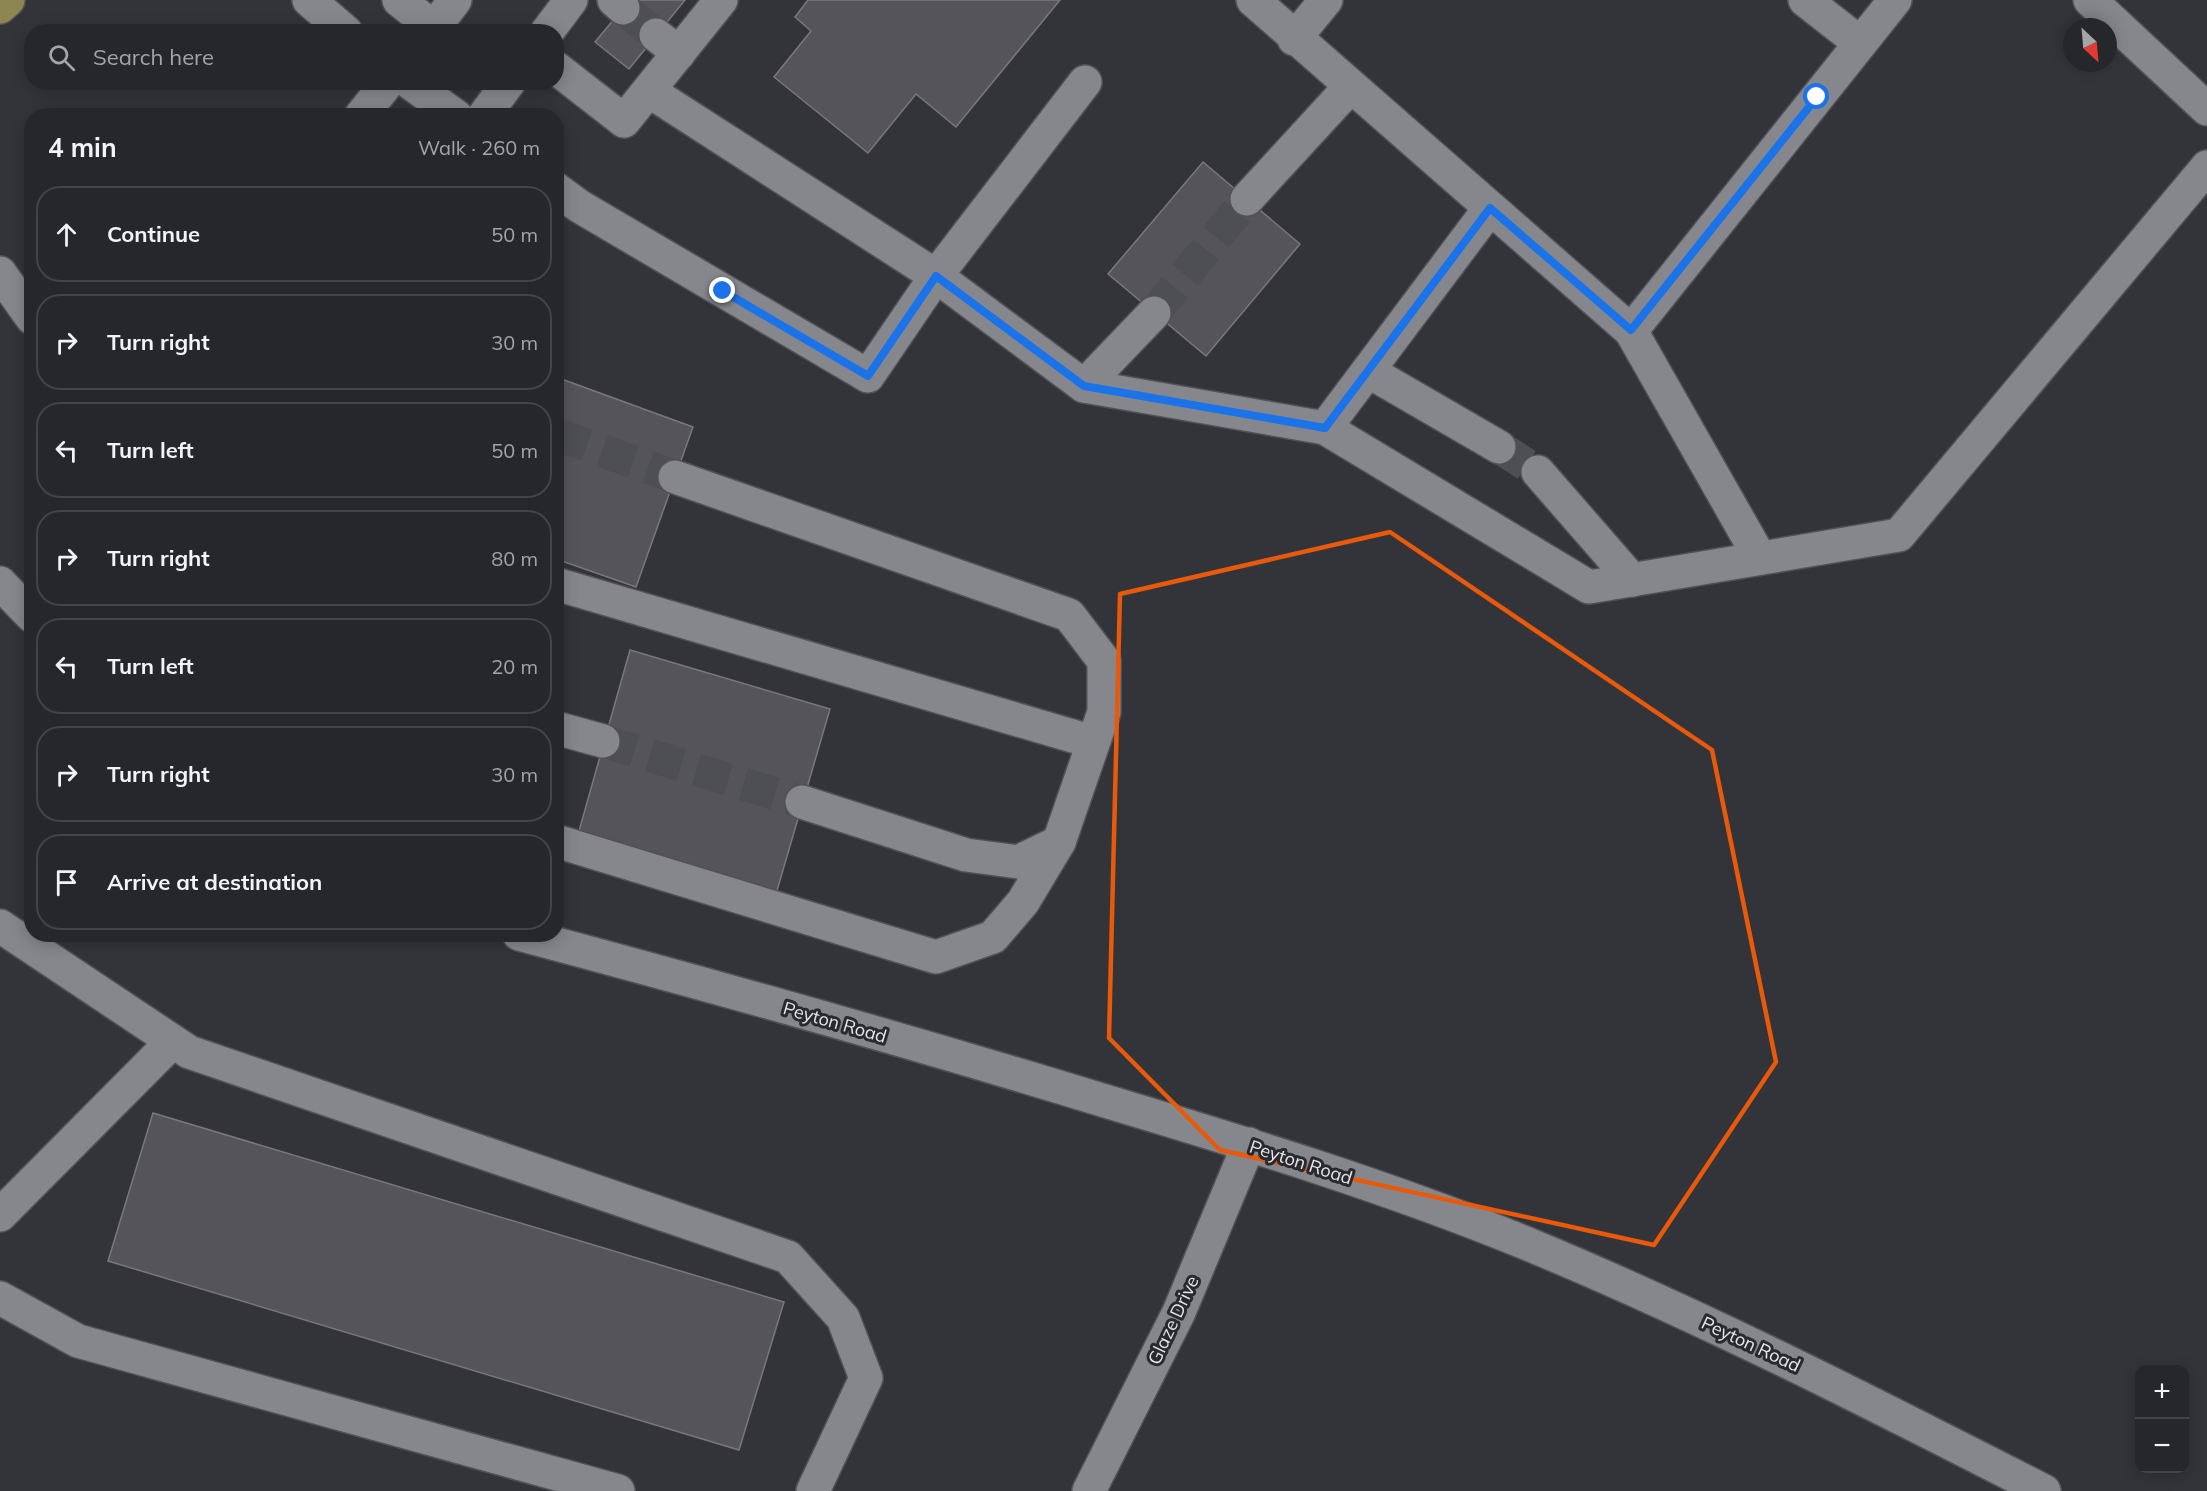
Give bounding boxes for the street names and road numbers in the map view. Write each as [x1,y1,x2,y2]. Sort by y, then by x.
street label: Peyton Road [781,996,889,1048]
street label: Peyton Road [1247,1135,1355,1189]
street label: Glaze Drive [1142,1272,1204,1368]
street label: Peyton Road [1698,1311,1804,1377]

